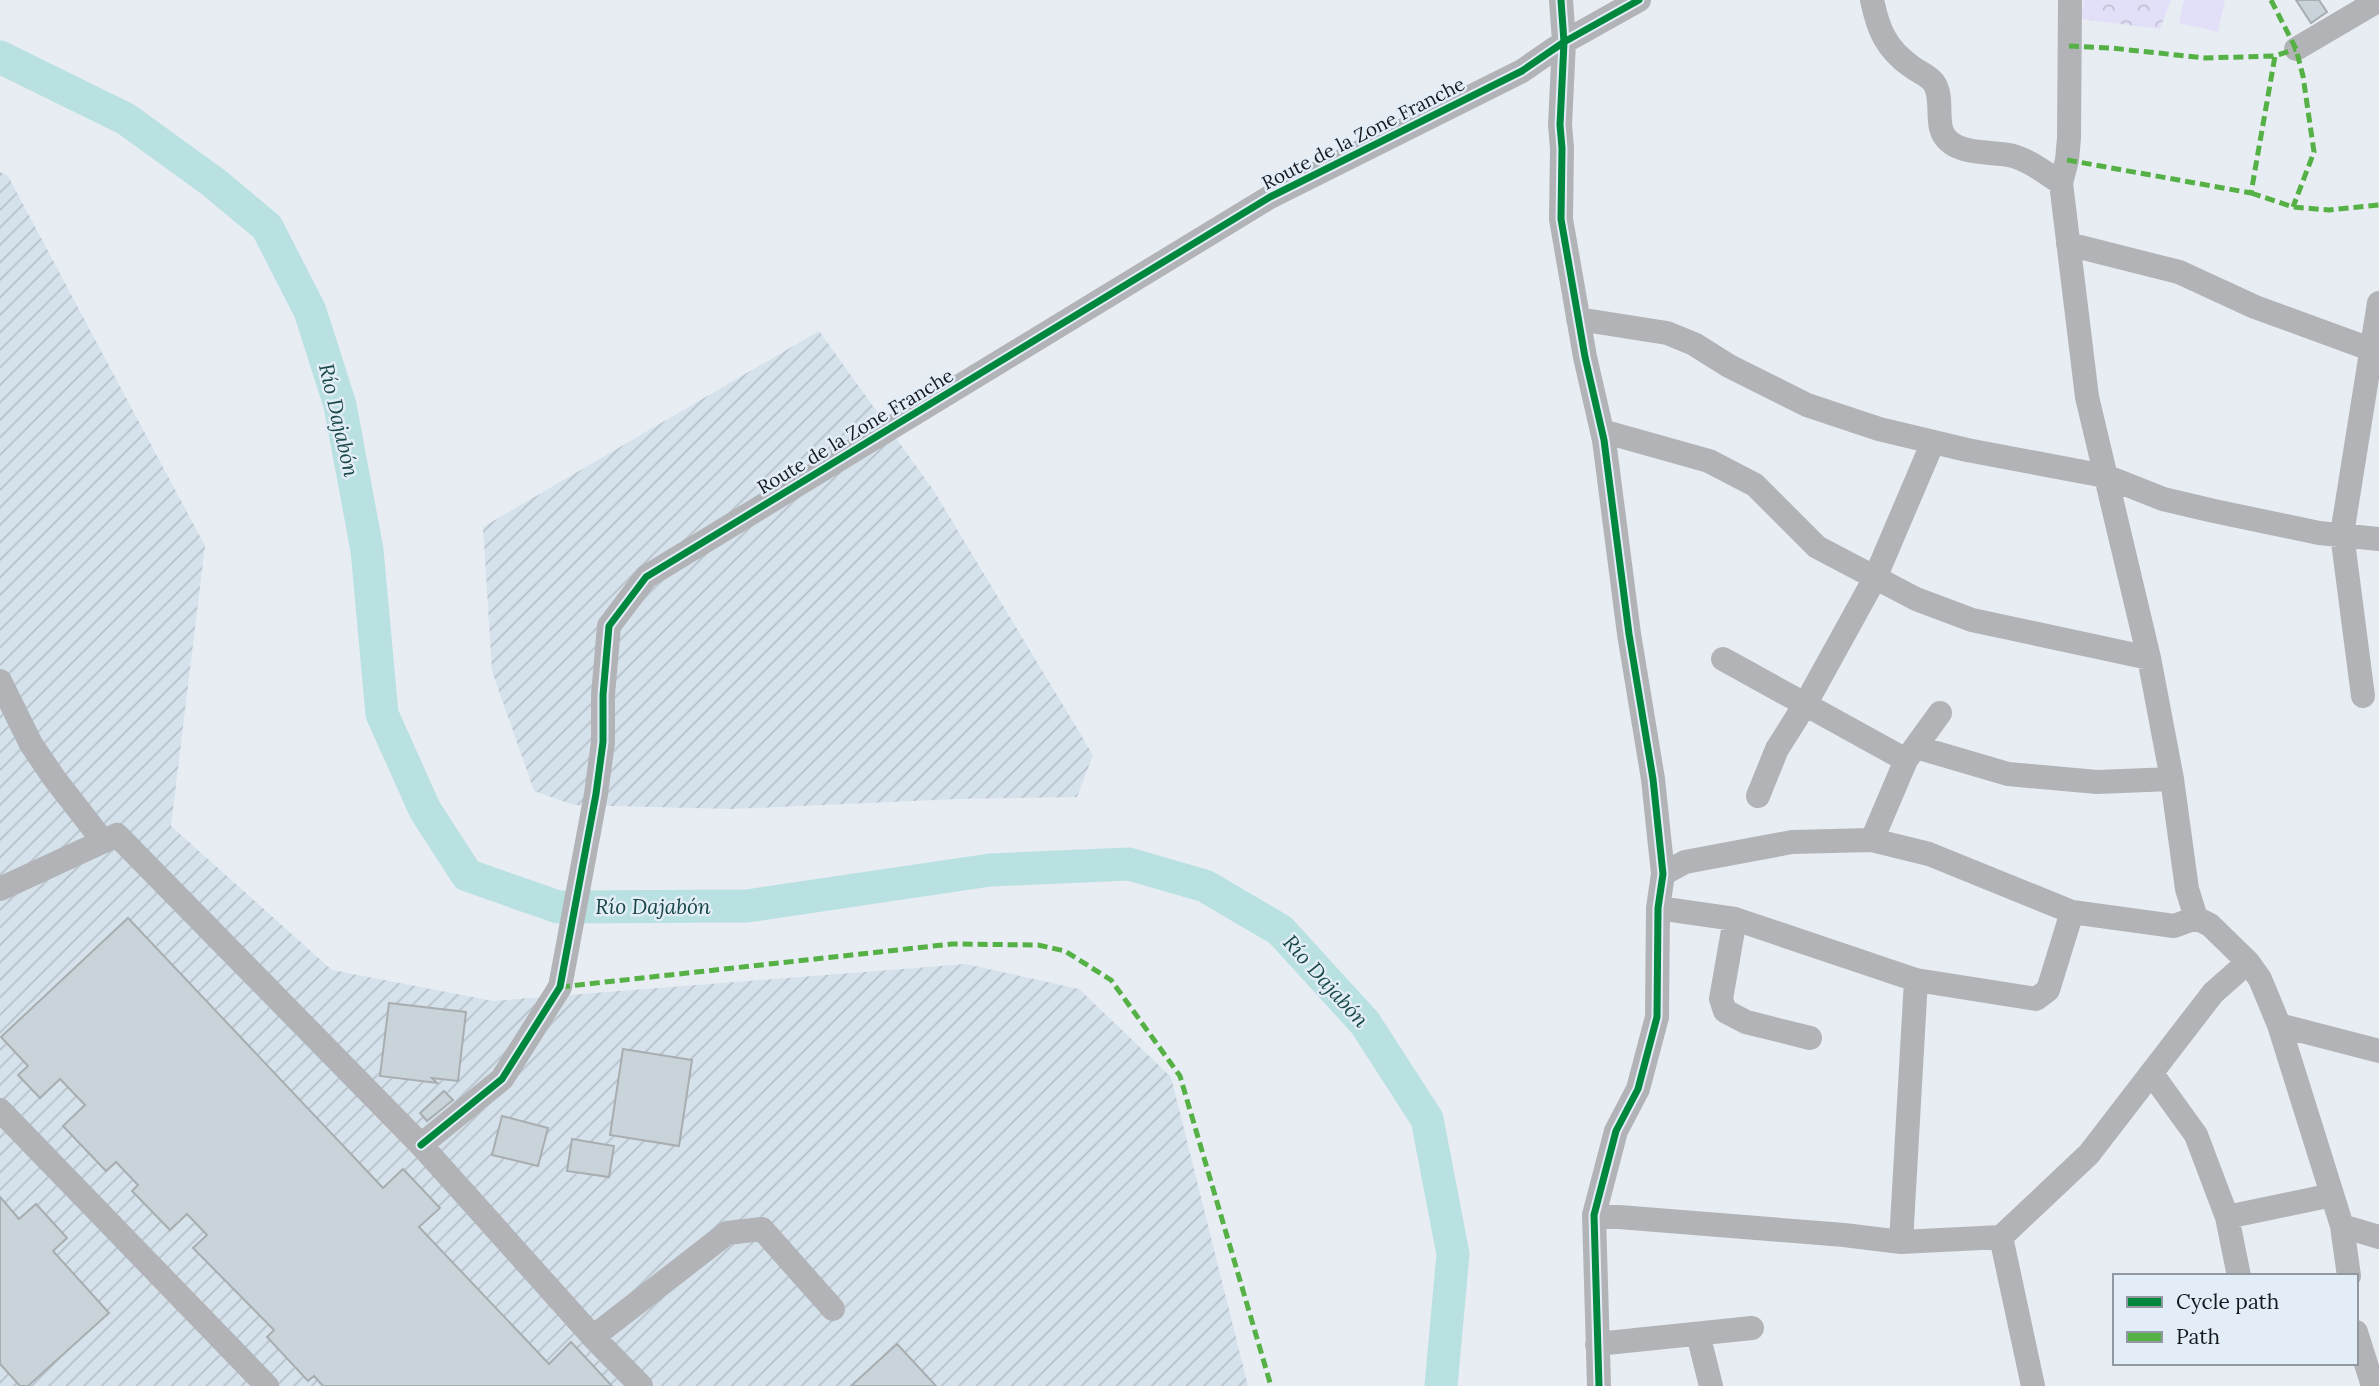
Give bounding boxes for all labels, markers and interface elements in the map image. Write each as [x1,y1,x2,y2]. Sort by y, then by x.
street label: Route de la Zone Franche [1258,71,1468,195]
water label: Río Dajabón [313,361,365,479]
street label: Route de la Zone Franche [753,363,957,499]
water label: Río Dajabón [595,893,711,920]
water label: Río Dajabón [1277,929,1375,1033]
legend [2113,1274,2358,1365]
text: Cycle path [2176,1288,2279,1315]
text: Path [2176,1323,2220,1350]

